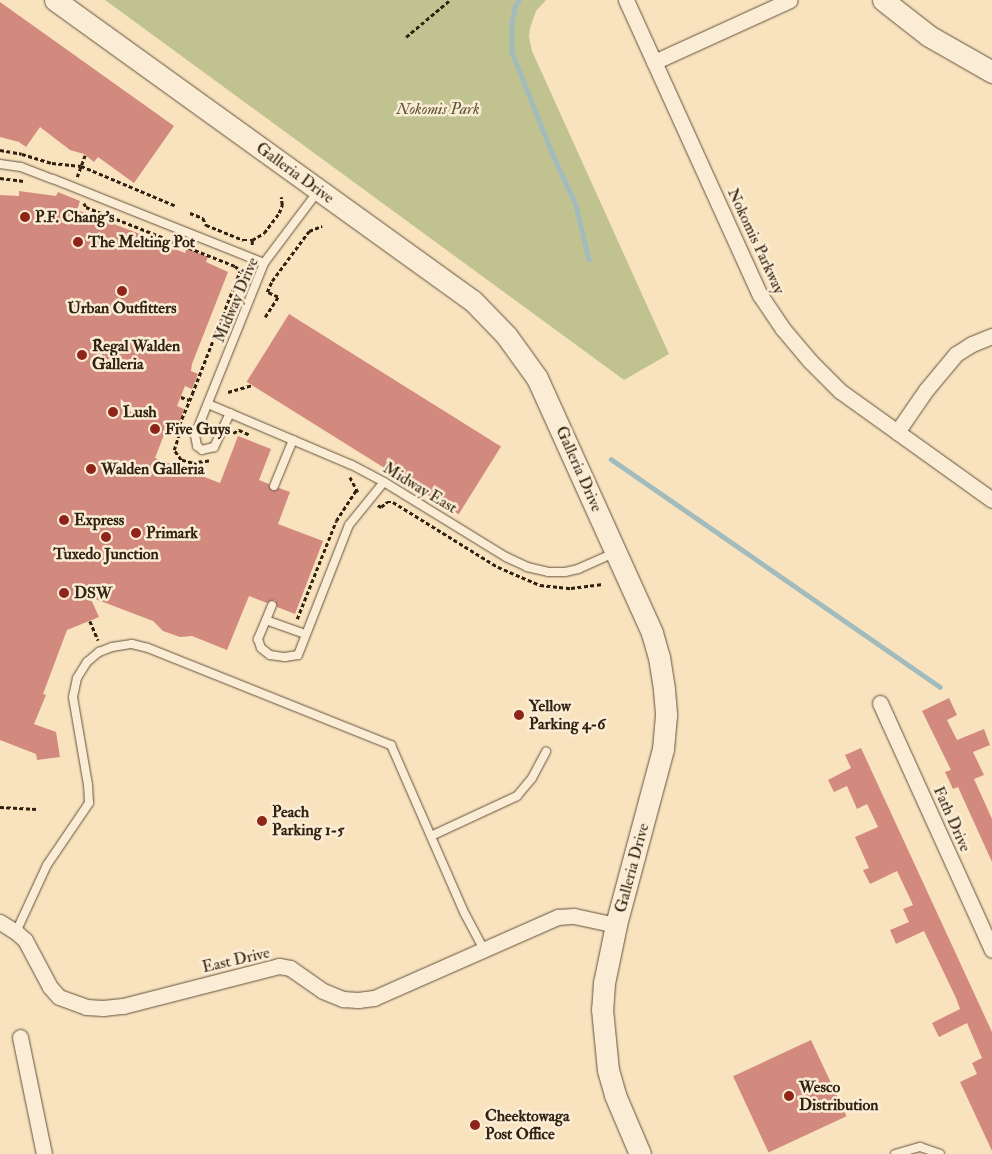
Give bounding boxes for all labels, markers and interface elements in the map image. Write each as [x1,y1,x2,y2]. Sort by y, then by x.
park label: Nokomis Park [396,99,480,119]
street label: Galleria Drive [252,138,338,208]
street label: Nokomis Parkway [723,185,789,297]
place label: P.F. Chang's [35,207,115,227]
marker: P.F. Chang's [19,211,31,223]
place label: The Melting Pot [88,232,195,252]
marker: The Melting Pot [72,236,84,248]
street label: Midway Drive [209,254,263,346]
marker: Urban Outfitters [116,285,128,297]
place label: Urban Outfitters [68,298,176,318]
place label: Regal Walden Galleria [92,336,180,374]
marker: Regal Walden Galleria [76,349,88,361]
place label: Lush [123,402,157,422]
marker: Lush [107,406,119,418]
place label: Five Guys [165,419,230,439]
marker: Five Guys [149,423,161,435]
street label: Galleria Drive [552,423,606,515]
street label: Midway East [380,458,460,518]
place label: Walden Galleria [101,459,204,479]
marker: Walden Galleria [85,463,97,475]
place label: Express [74,510,124,530]
marker: Express [58,514,70,526]
place label: Primark [146,523,198,543]
marker: Primark [130,527,142,539]
marker: Tuxedo Junction [100,531,112,543]
place label: Tuxedo Junction [53,544,159,564]
place label: DSW [74,583,112,603]
marker: DSW [58,587,70,599]
place label: Yellow Parking 4-6 [529,696,605,734]
marker: Yellow Parking 4-6 [513,709,525,721]
street label: Fath Drive [929,783,975,855]
place label: Peach Parking 1-5 [272,802,344,840]
marker: Peach Parking 1-5 [256,815,268,827]
street label: Galleria Drive [611,821,653,915]
street label: East Drive [200,943,272,977]
place label: Wesco Distribution [799,1077,878,1115]
marker: Wesco Distribution [783,1090,795,1102]
place label: Cheektowaga Post Office [485,1106,570,1144]
marker: Cheektowaga Post Office [469,1119,481,1131]

